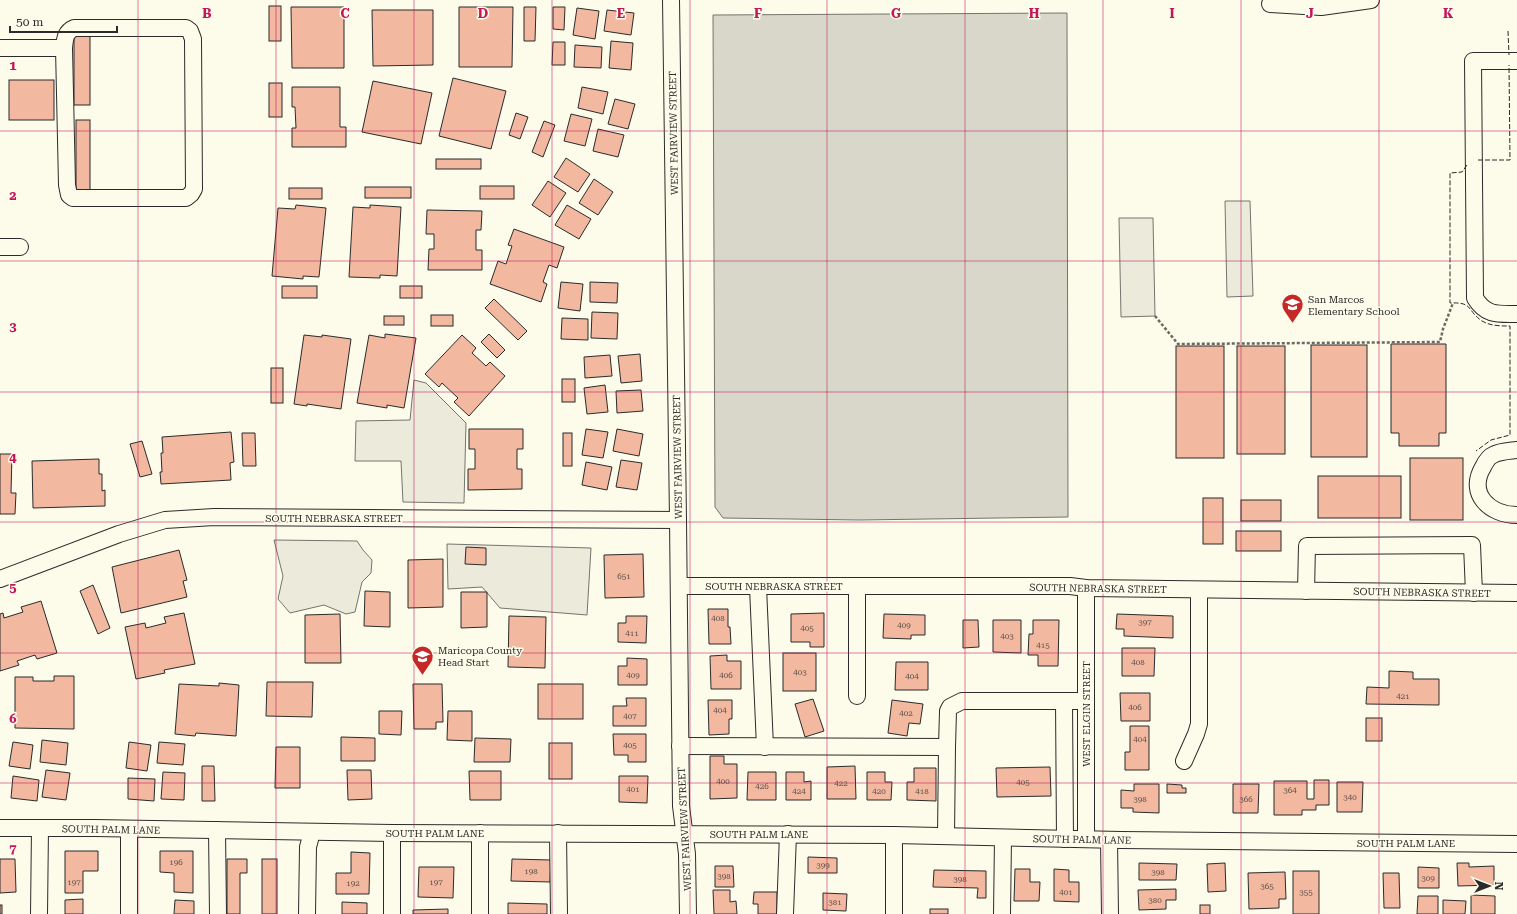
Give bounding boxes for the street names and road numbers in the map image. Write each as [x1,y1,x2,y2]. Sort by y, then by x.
street label: WEST FAIRVIEW STREET [667,71,680,195]
street label: WEST FAIRVIEW STREET [671,395,684,519]
street label: SOUTH NEBRASKA STREET [265,513,403,524]
street label: SOUTH NEBRASKA STREET [705,581,843,592]
street label: SOUTH NEBRASKA STREET [1029,582,1167,595]
street label: SOUTH NEBRASKA STREET [1353,586,1491,599]
street label: WEST ELGIN STREET [1081,661,1092,767]
street label: WEST FAIRVIEW STREET [676,766,693,891]
street label: SOUTH PALM LANE [62,823,160,836]
street label: SOUTH PALM LANE [386,828,484,839]
street label: SOUTH PALM LANE [710,829,808,840]
street label: SOUTH PALM LANE [1033,833,1131,846]
street label: SOUTH PALM LANE [1357,838,1455,849]

